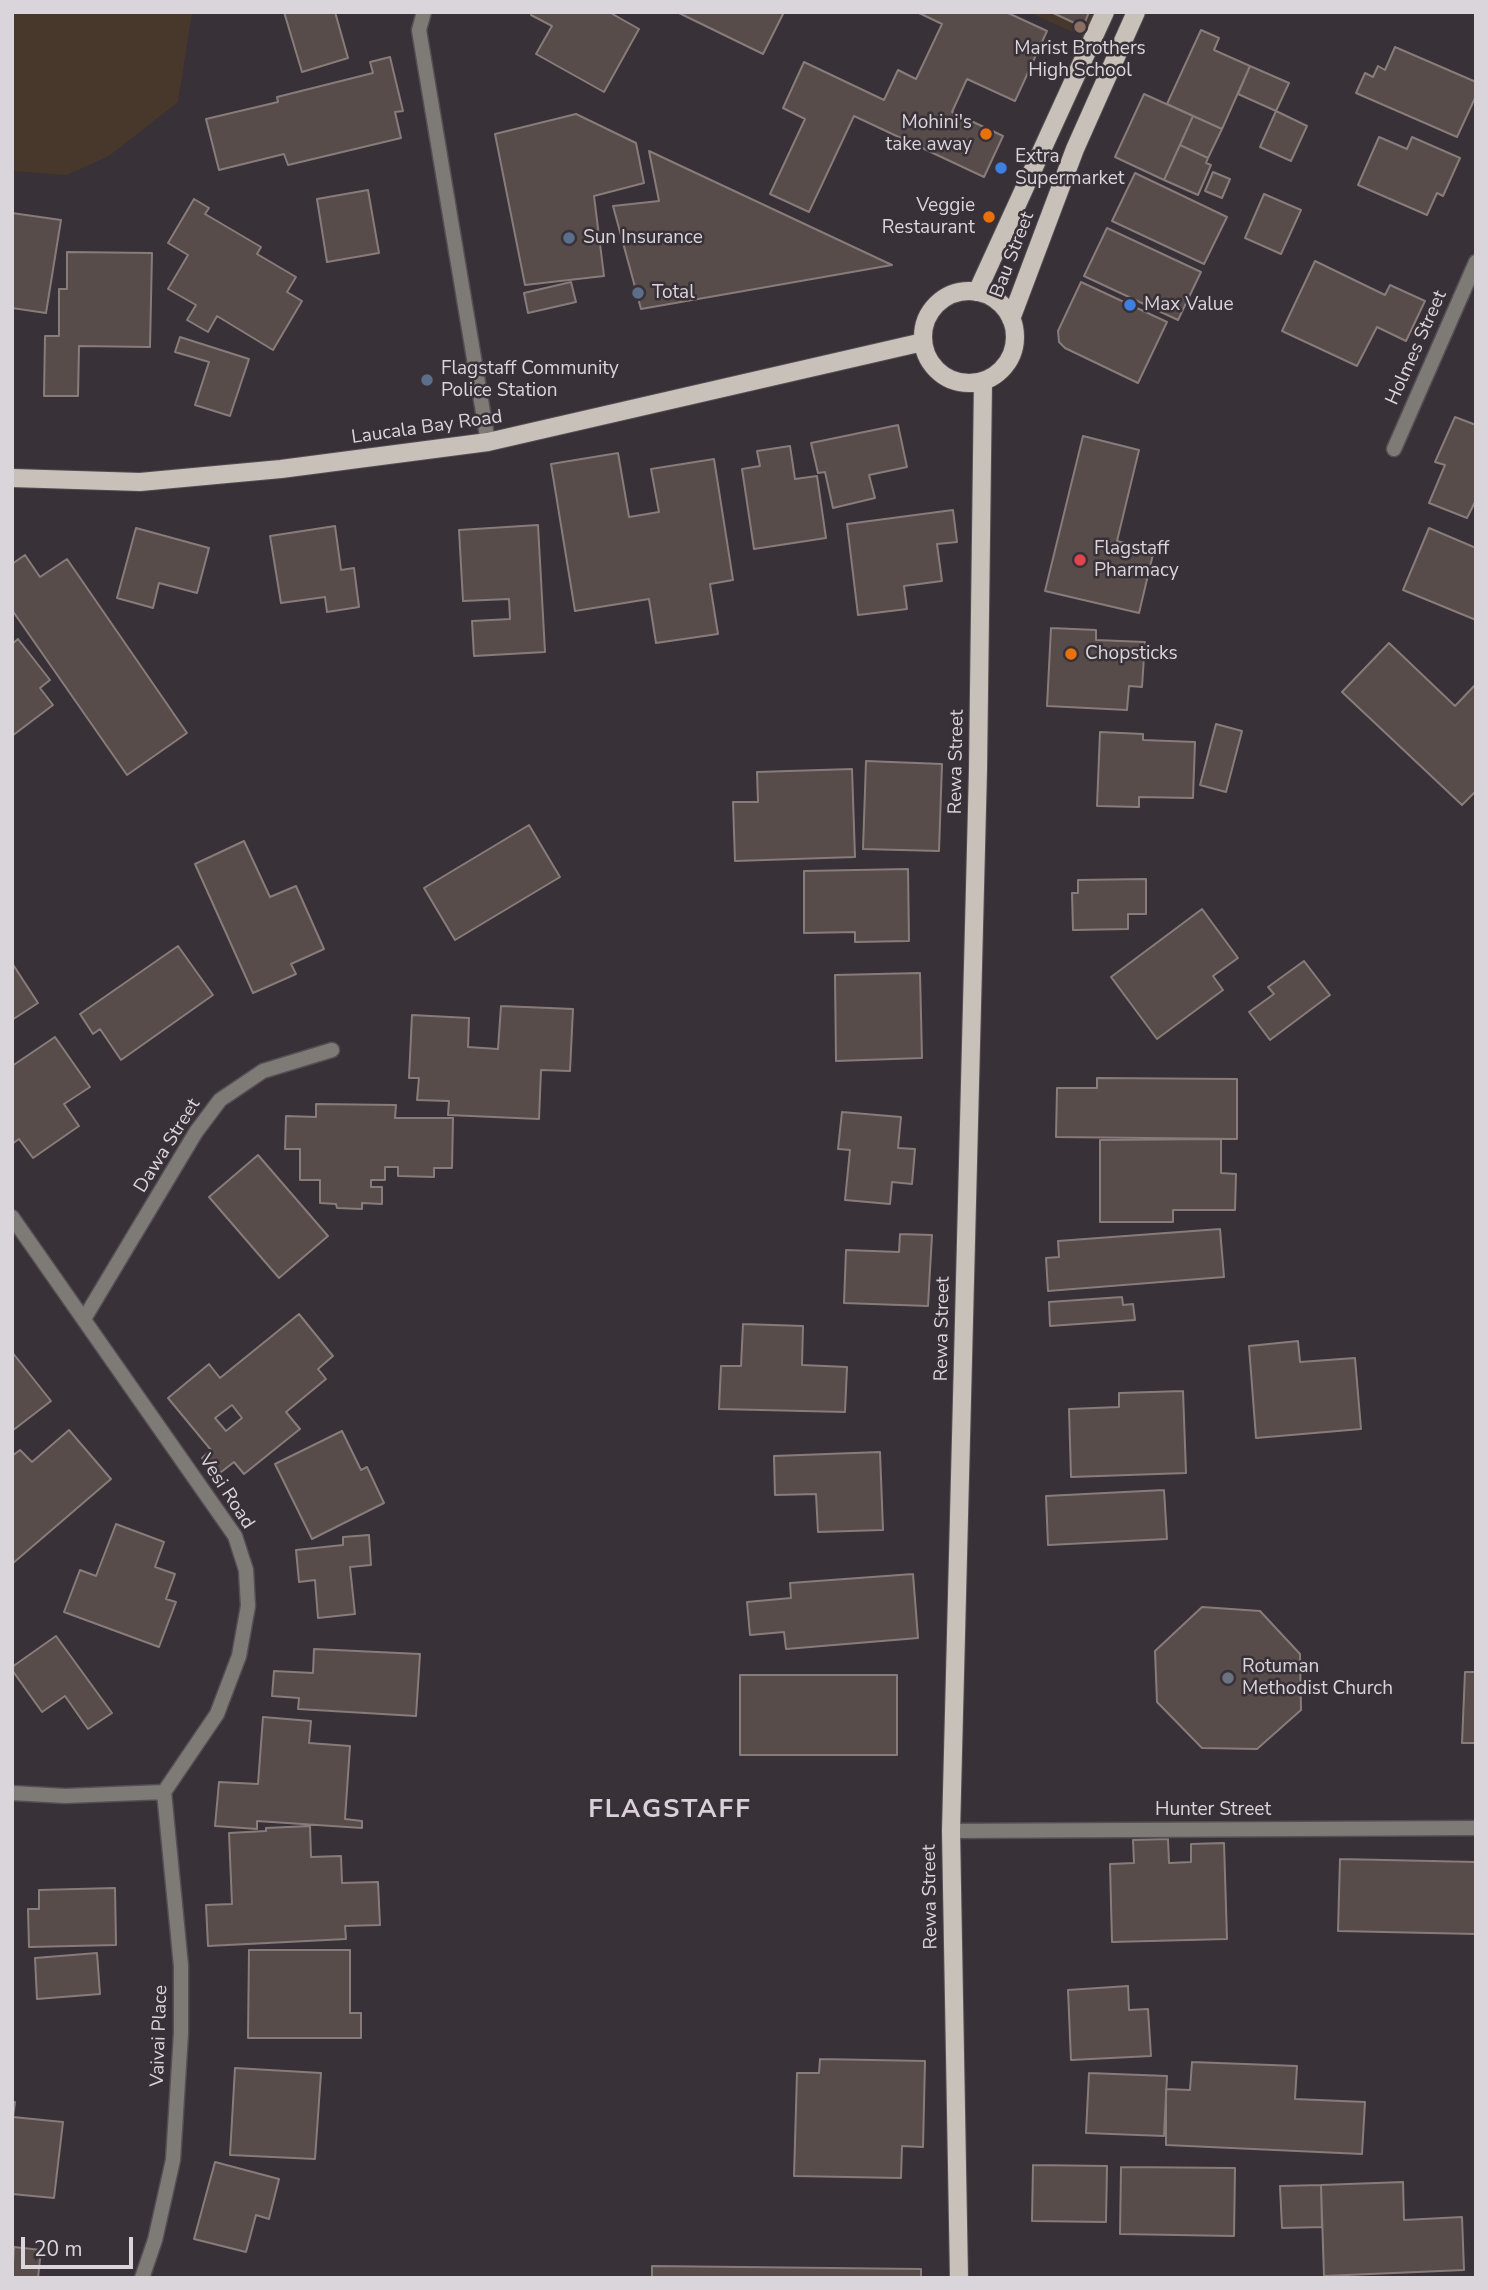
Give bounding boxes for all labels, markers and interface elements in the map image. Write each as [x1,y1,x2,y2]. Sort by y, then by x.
marker: Marist Brothers High School [1072,19,1088,35]
place label: Marist Brothers High School [1014,38,1146,82]
place label: Mohini's take away [886,112,972,156]
marker: Mohini's take away [978,126,994,142]
place label: Extra Supermarket [1015,146,1124,190]
marker: Extra Supermarket [993,160,1009,176]
place label: Veggie Restaurant [882,195,975,239]
marker: Veggie Restaurant [981,209,997,225]
street label: Bau Street [986,209,1040,301]
place label: Sun Insurance [583,227,703,249]
marker: Sun Insurance [561,230,577,246]
place label: Total [652,282,695,304]
marker: Total [630,285,646,301]
street label: Holmes Street [1382,287,1452,409]
place label: Max Value [1144,294,1234,316]
marker: Max Value [1122,297,1138,313]
place label: Flagstaff Community Police Station [441,358,619,402]
marker: Flagstaff Community Police Station [419,372,435,388]
street label: Laucala Bay Road [350,406,504,450]
place label: Flagstaff Pharmacy [1094,538,1179,582]
marker: Flagstaff Pharmacy [1072,552,1088,568]
place label: Chopsticks [1085,643,1178,665]
marker: Chopsticks [1063,646,1079,662]
street label: Rewa Street [945,709,969,815]
street label: Dawa Street [130,1095,206,1197]
street label: Rewa Street [931,1276,955,1382]
street label: Vesi Road [193,1450,259,1534]
place label: Rotuman Methodist Church [1242,1656,1393,1700]
marker: Rotuman Methodist Church [1220,1670,1236,1686]
district label: FLAGSTAFF [589,1795,751,1827]
street label: Hunter Street [1155,1799,1271,1821]
street label: Rewa Street [919,1844,943,1950]
street label: Vaivai Place [147,1985,173,2087]
scale bar [24,2224,136,2268]
text: 20 m [34,2235,83,2263]

